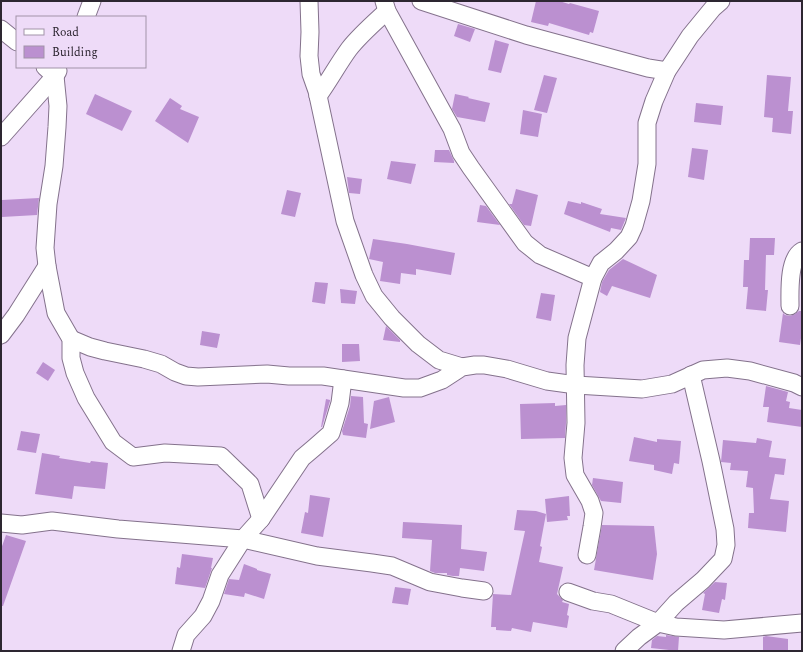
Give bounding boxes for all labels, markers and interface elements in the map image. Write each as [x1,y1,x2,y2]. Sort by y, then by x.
legend [16,16,146,68]
text: Road [52,23,79,42]
text: Building [52,43,98,62]

